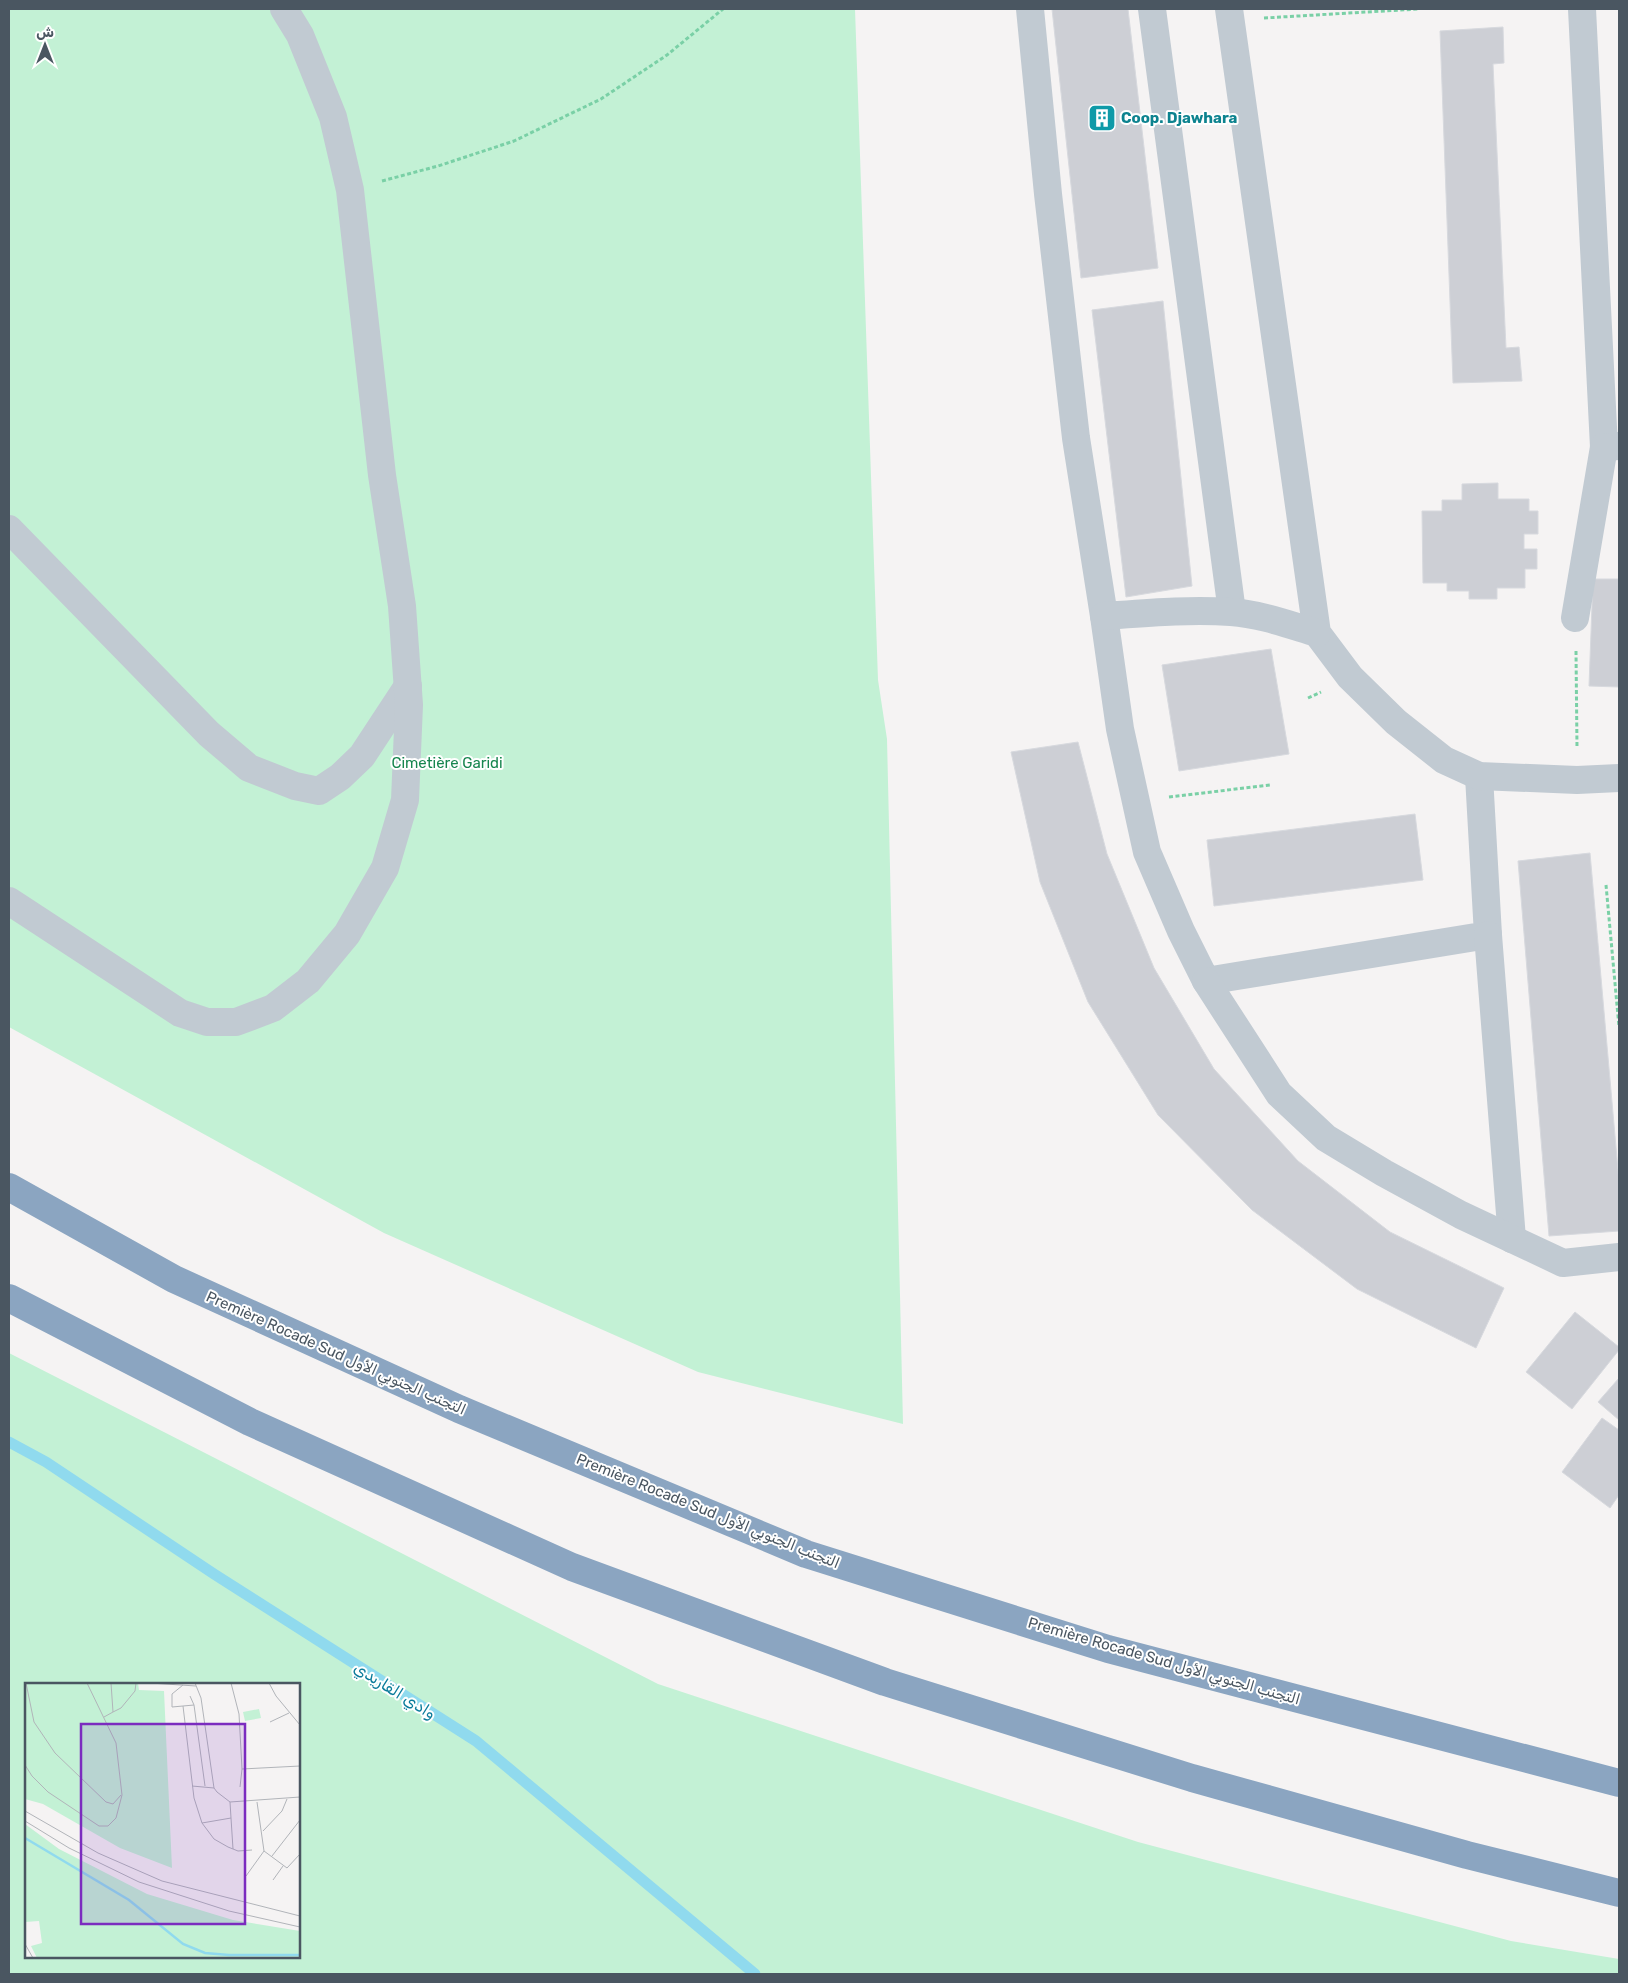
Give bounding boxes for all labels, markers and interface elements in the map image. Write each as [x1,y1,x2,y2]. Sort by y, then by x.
north arrow [20,20,70,70]
text: ش [36,24,54,41]
building icon: Coop. Djawhara [1087,103,1117,133]
place label: Coop. Djawhara [1121,109,1238,127]
park label: Cimetière Garidi [391,754,503,772]
street label: Première Rocade Sud التجنب الجنوبي الأول [202,1287,469,1421]
street label: Première Rocade Sud التجنب الجنوبي الأول [573,1450,842,1575]
street label: Première Rocade Sud التجنب الجنوبي الأول [1025,1613,1302,1711]
water label: وادي القاريدي [349,1658,439,1725]
inset map [25,1683,300,1958]

